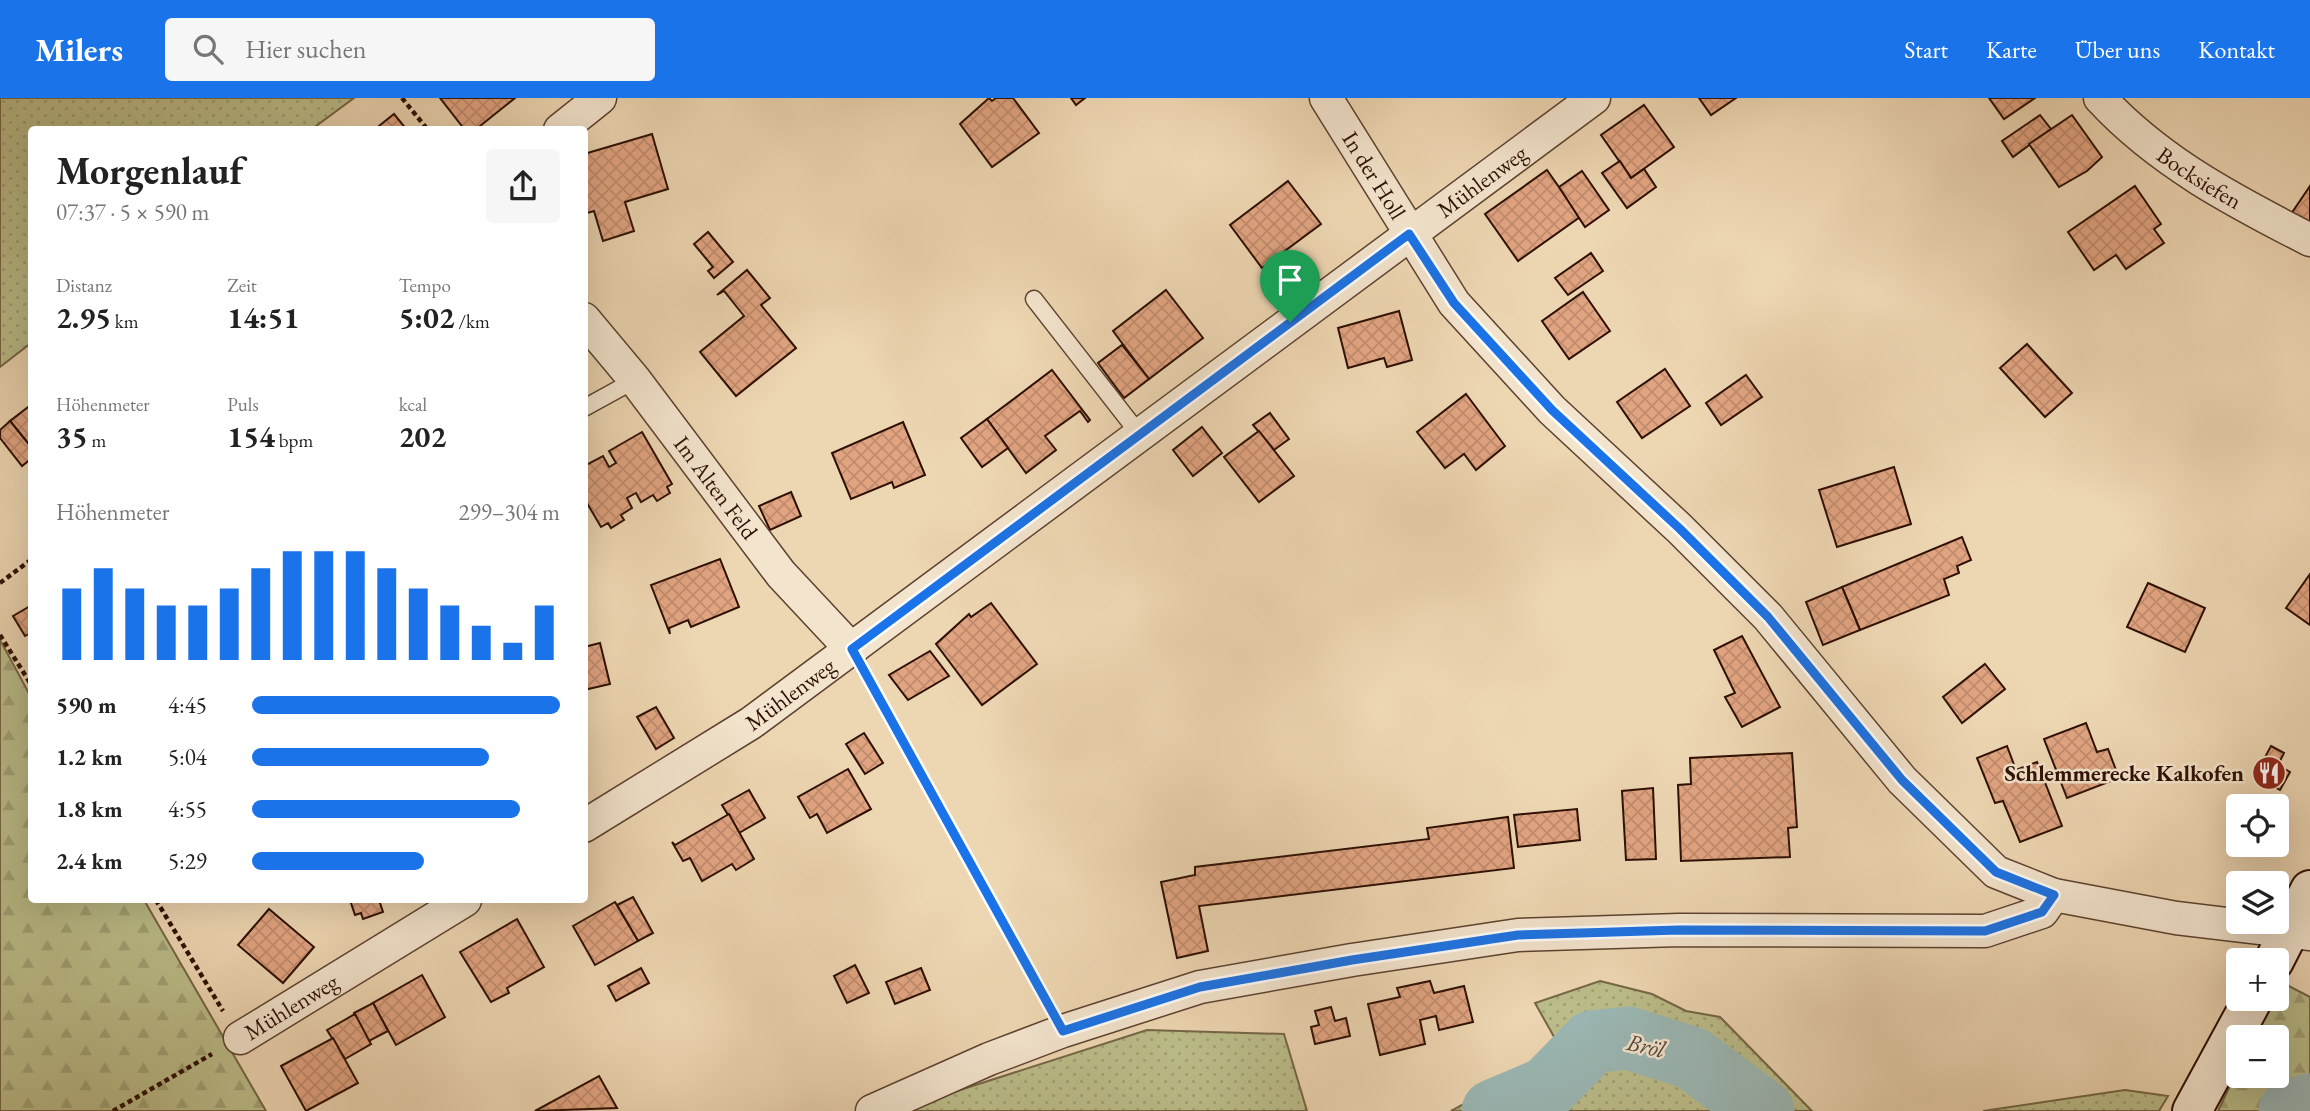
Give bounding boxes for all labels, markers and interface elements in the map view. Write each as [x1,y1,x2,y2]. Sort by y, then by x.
search box [165,18,655,81]
text: Milers [35,28,123,71]
icon: search [189,30,227,68]
text: Hier suchen [245,32,367,66]
text: Start [1904,34,1948,65]
text: Karte [1986,34,2037,65]
text: Über uns [2075,34,2160,65]
text: Kontakt [2198,34,2275,65]
street label: In der Holl [1335,126,1413,225]
street label: Mühlenweg [1431,137,1534,224]
street label: Bocksiefen [2151,140,2247,216]
text: Morgenlauf [56,146,243,195]
button: share [486,149,560,223]
text: 07:37 · 5 × 590 m [56,197,209,227]
pin [1260,250,1320,322]
icon: arrive [1271,261,1309,299]
text: Distanz [56,273,112,298]
text: Zeit [227,273,257,298]
text: Tempo [399,273,451,298]
text: 2.95 [56,298,111,337]
text: 14:51 [227,298,299,337]
text: 5:02 [399,298,455,337]
text: km [111,309,139,334]
text: /km [455,309,490,334]
text: Höhenmeter [56,392,150,417]
text: Puls [227,392,259,417]
text: kcal [399,392,427,417]
text: 35 [56,417,88,456]
text: 154 [227,417,275,456]
text: 202 [399,417,446,456]
text: m [88,428,106,453]
text: bpm [275,428,313,453]
street label: Im Alten Feld [667,430,765,546]
text: Höhenmeter [56,497,169,527]
text: 299–304 m [459,497,560,527]
street label: Mühlenweg [739,650,842,737]
text: 590 m [56,690,117,720]
text: 4:45 [168,690,207,720]
text: 1.2 km [56,742,123,772]
text: 5:04 [168,742,207,772]
restaurant icon: Schlemmerecke Kalkofen [2250,754,2288,792]
place label: Schlemmerecke Kalkofen [2004,758,2244,788]
text: 1.8 km [56,794,123,824]
text: 4:55 [168,794,207,824]
map controls [2226,794,2289,1088]
button: locate [2226,794,2289,857]
text: 2.4 km [56,846,123,876]
text: 5:29 [168,846,207,876]
button: layers [2226,871,2289,934]
button: + [2226,948,2289,1011]
street label: Mühlenweg [239,966,345,1047]
button: − [2226,1025,2289,1088]
water label: Bröl [1623,1026,1669,1065]

